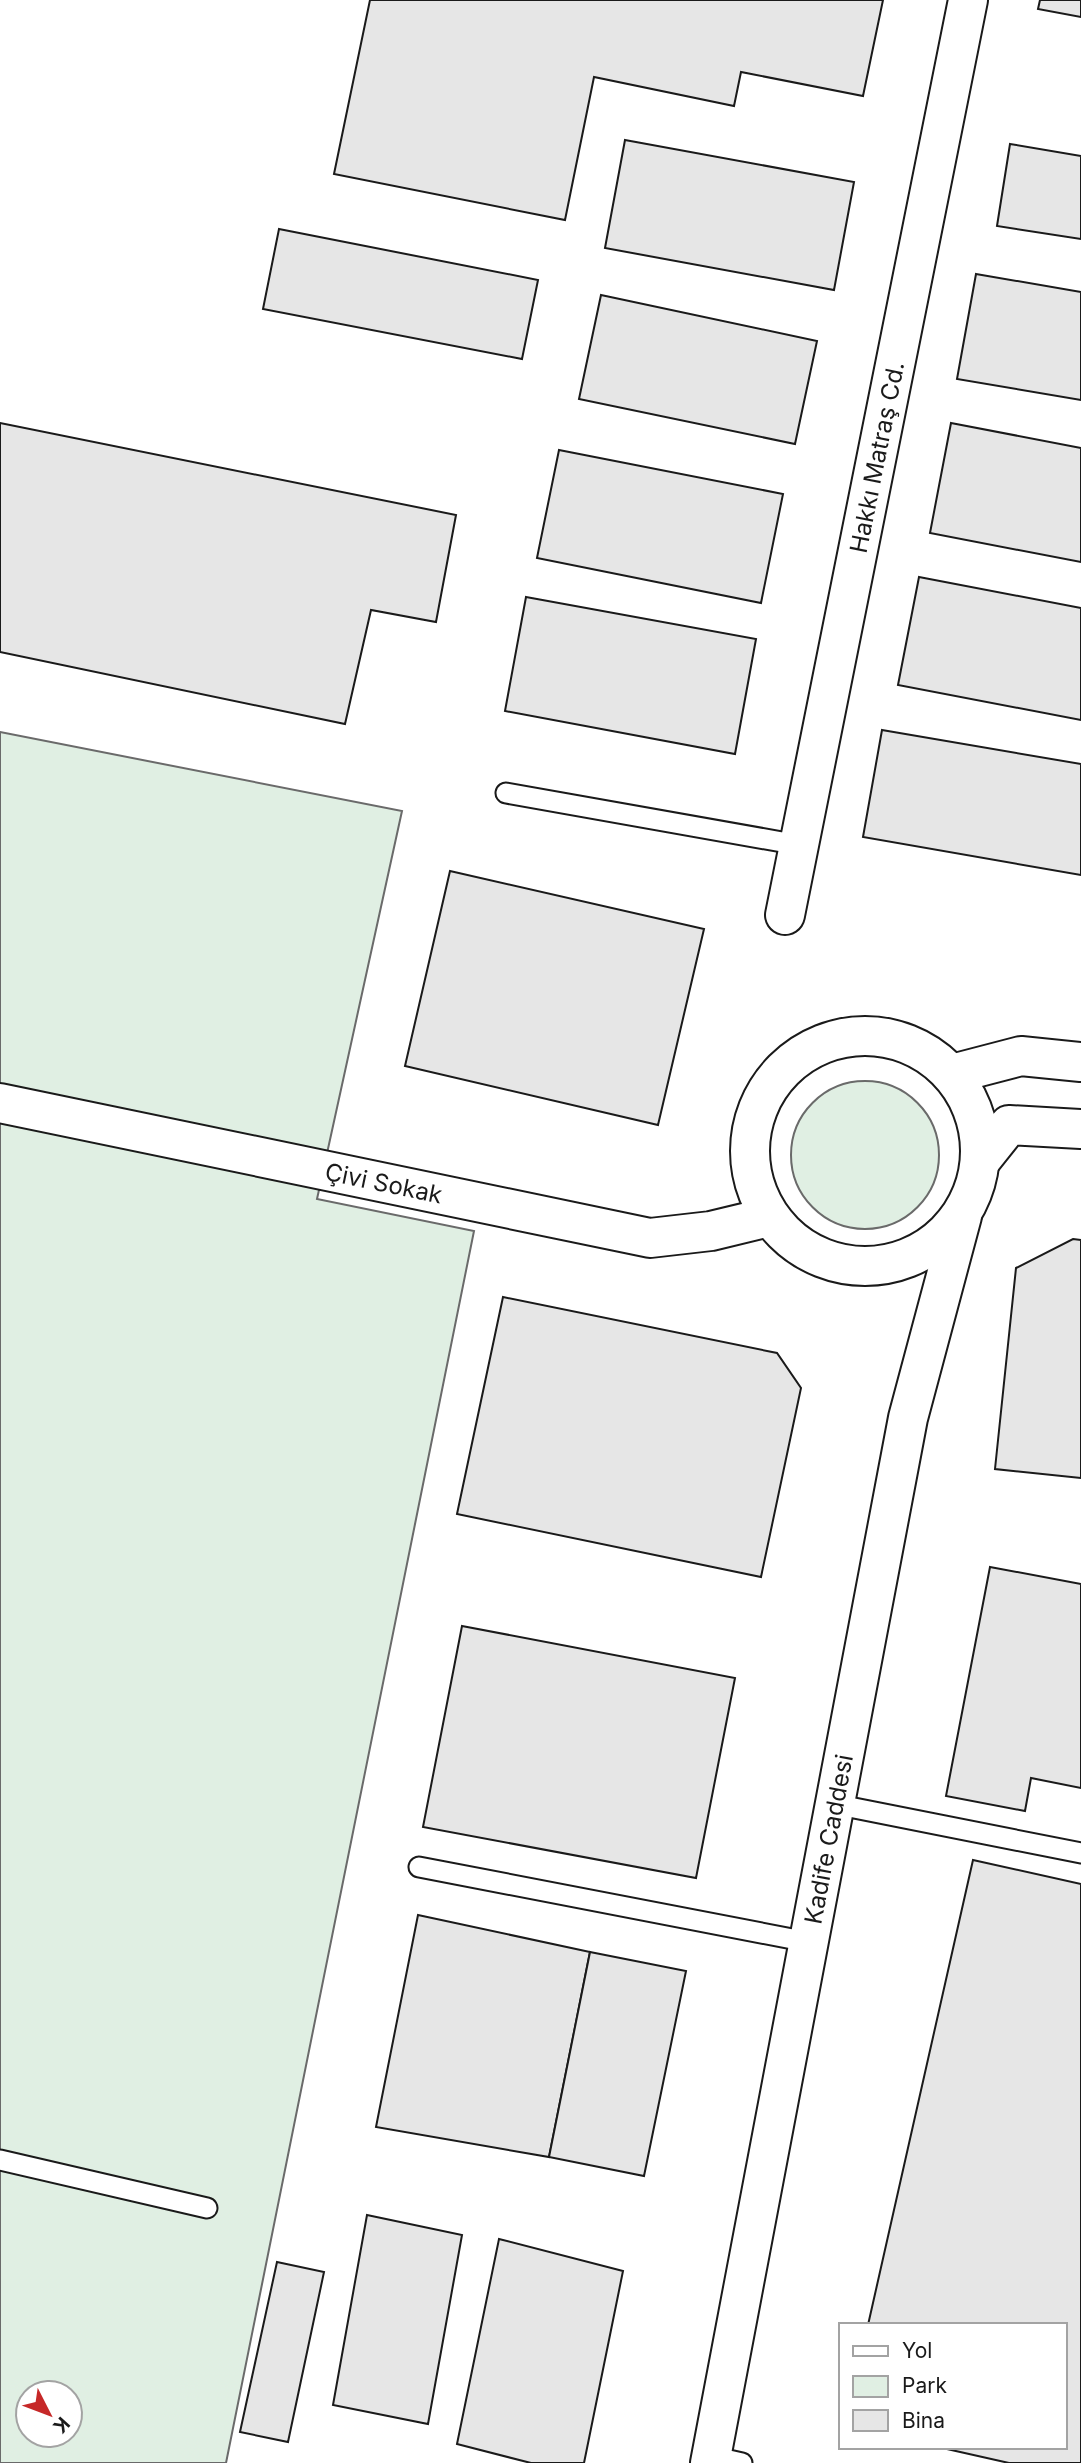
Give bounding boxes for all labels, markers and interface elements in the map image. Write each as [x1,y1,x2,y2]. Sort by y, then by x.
street label: Hakkı Matraş Cd. [843,359,910,555]
street label: Çivi Sokak [323,1156,445,1209]
street label: Kadife Caddesi [798,1752,858,1926]
legend [839,2323,1067,2449]
text: Yol [902,2338,932,2363]
text: Park [902,2373,947,2398]
north arrow [14,2379,84,2449]
text: Bina [902,2408,945,2433]
text: K [48,2412,74,2438]

